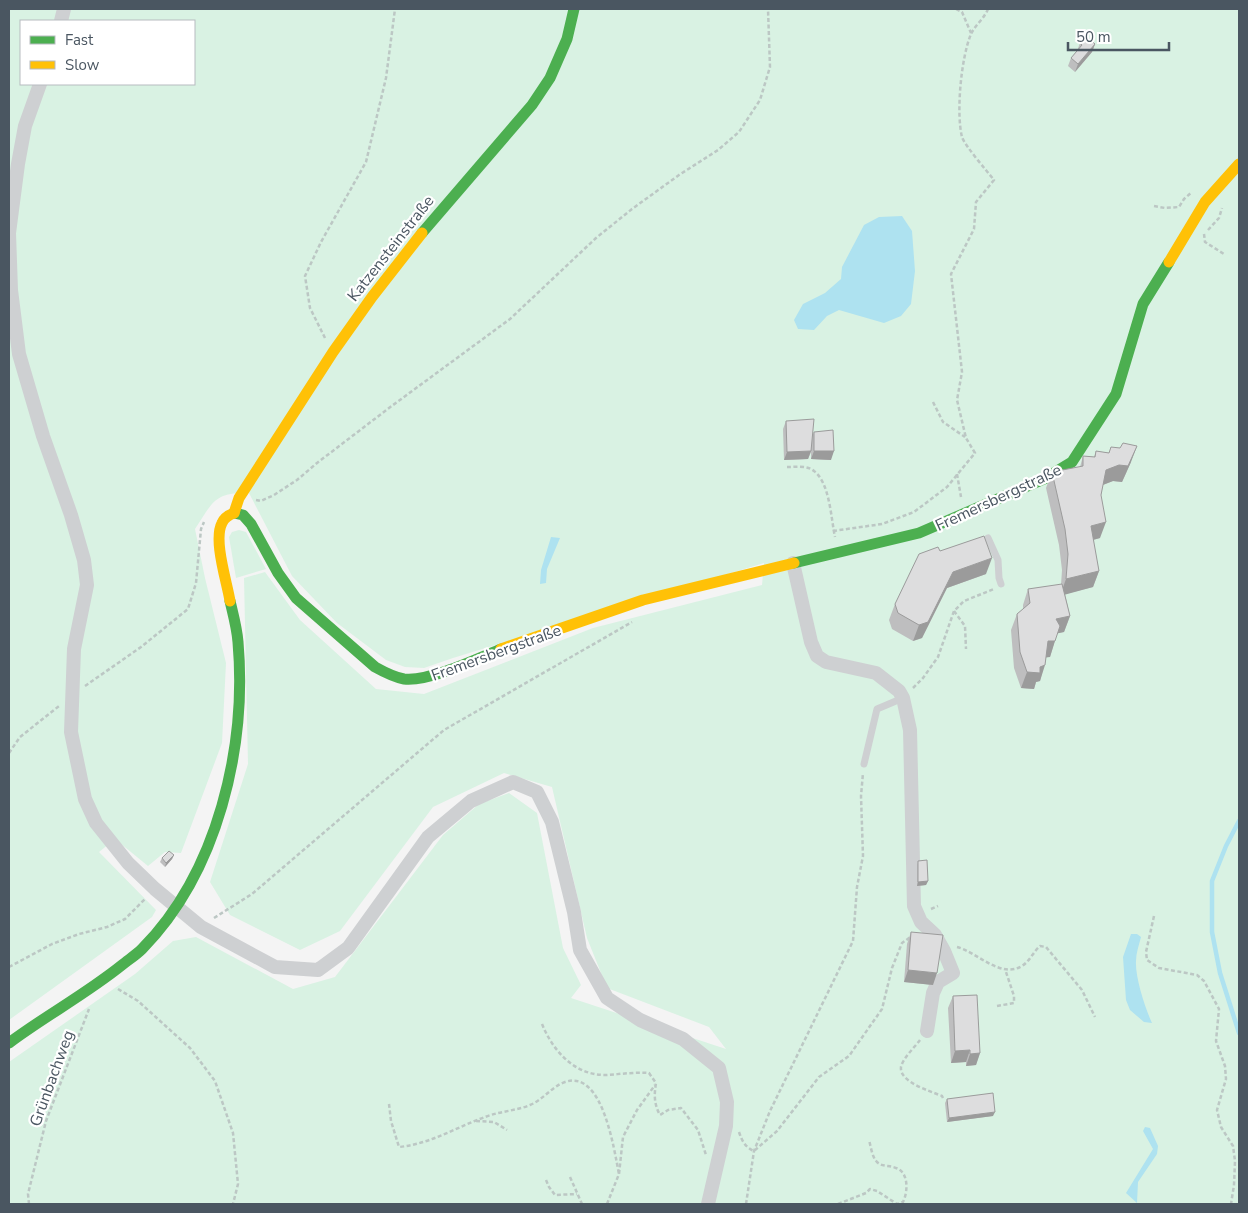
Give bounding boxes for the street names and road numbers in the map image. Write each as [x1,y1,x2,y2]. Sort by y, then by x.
street label: Katzensteinstraße [342,191,439,306]
street label: Fremersbergstraße [932,459,1065,537]
street label: Fremersbergstraße [428,619,564,687]
street label: Grünbachweg [24,1027,80,1129]

